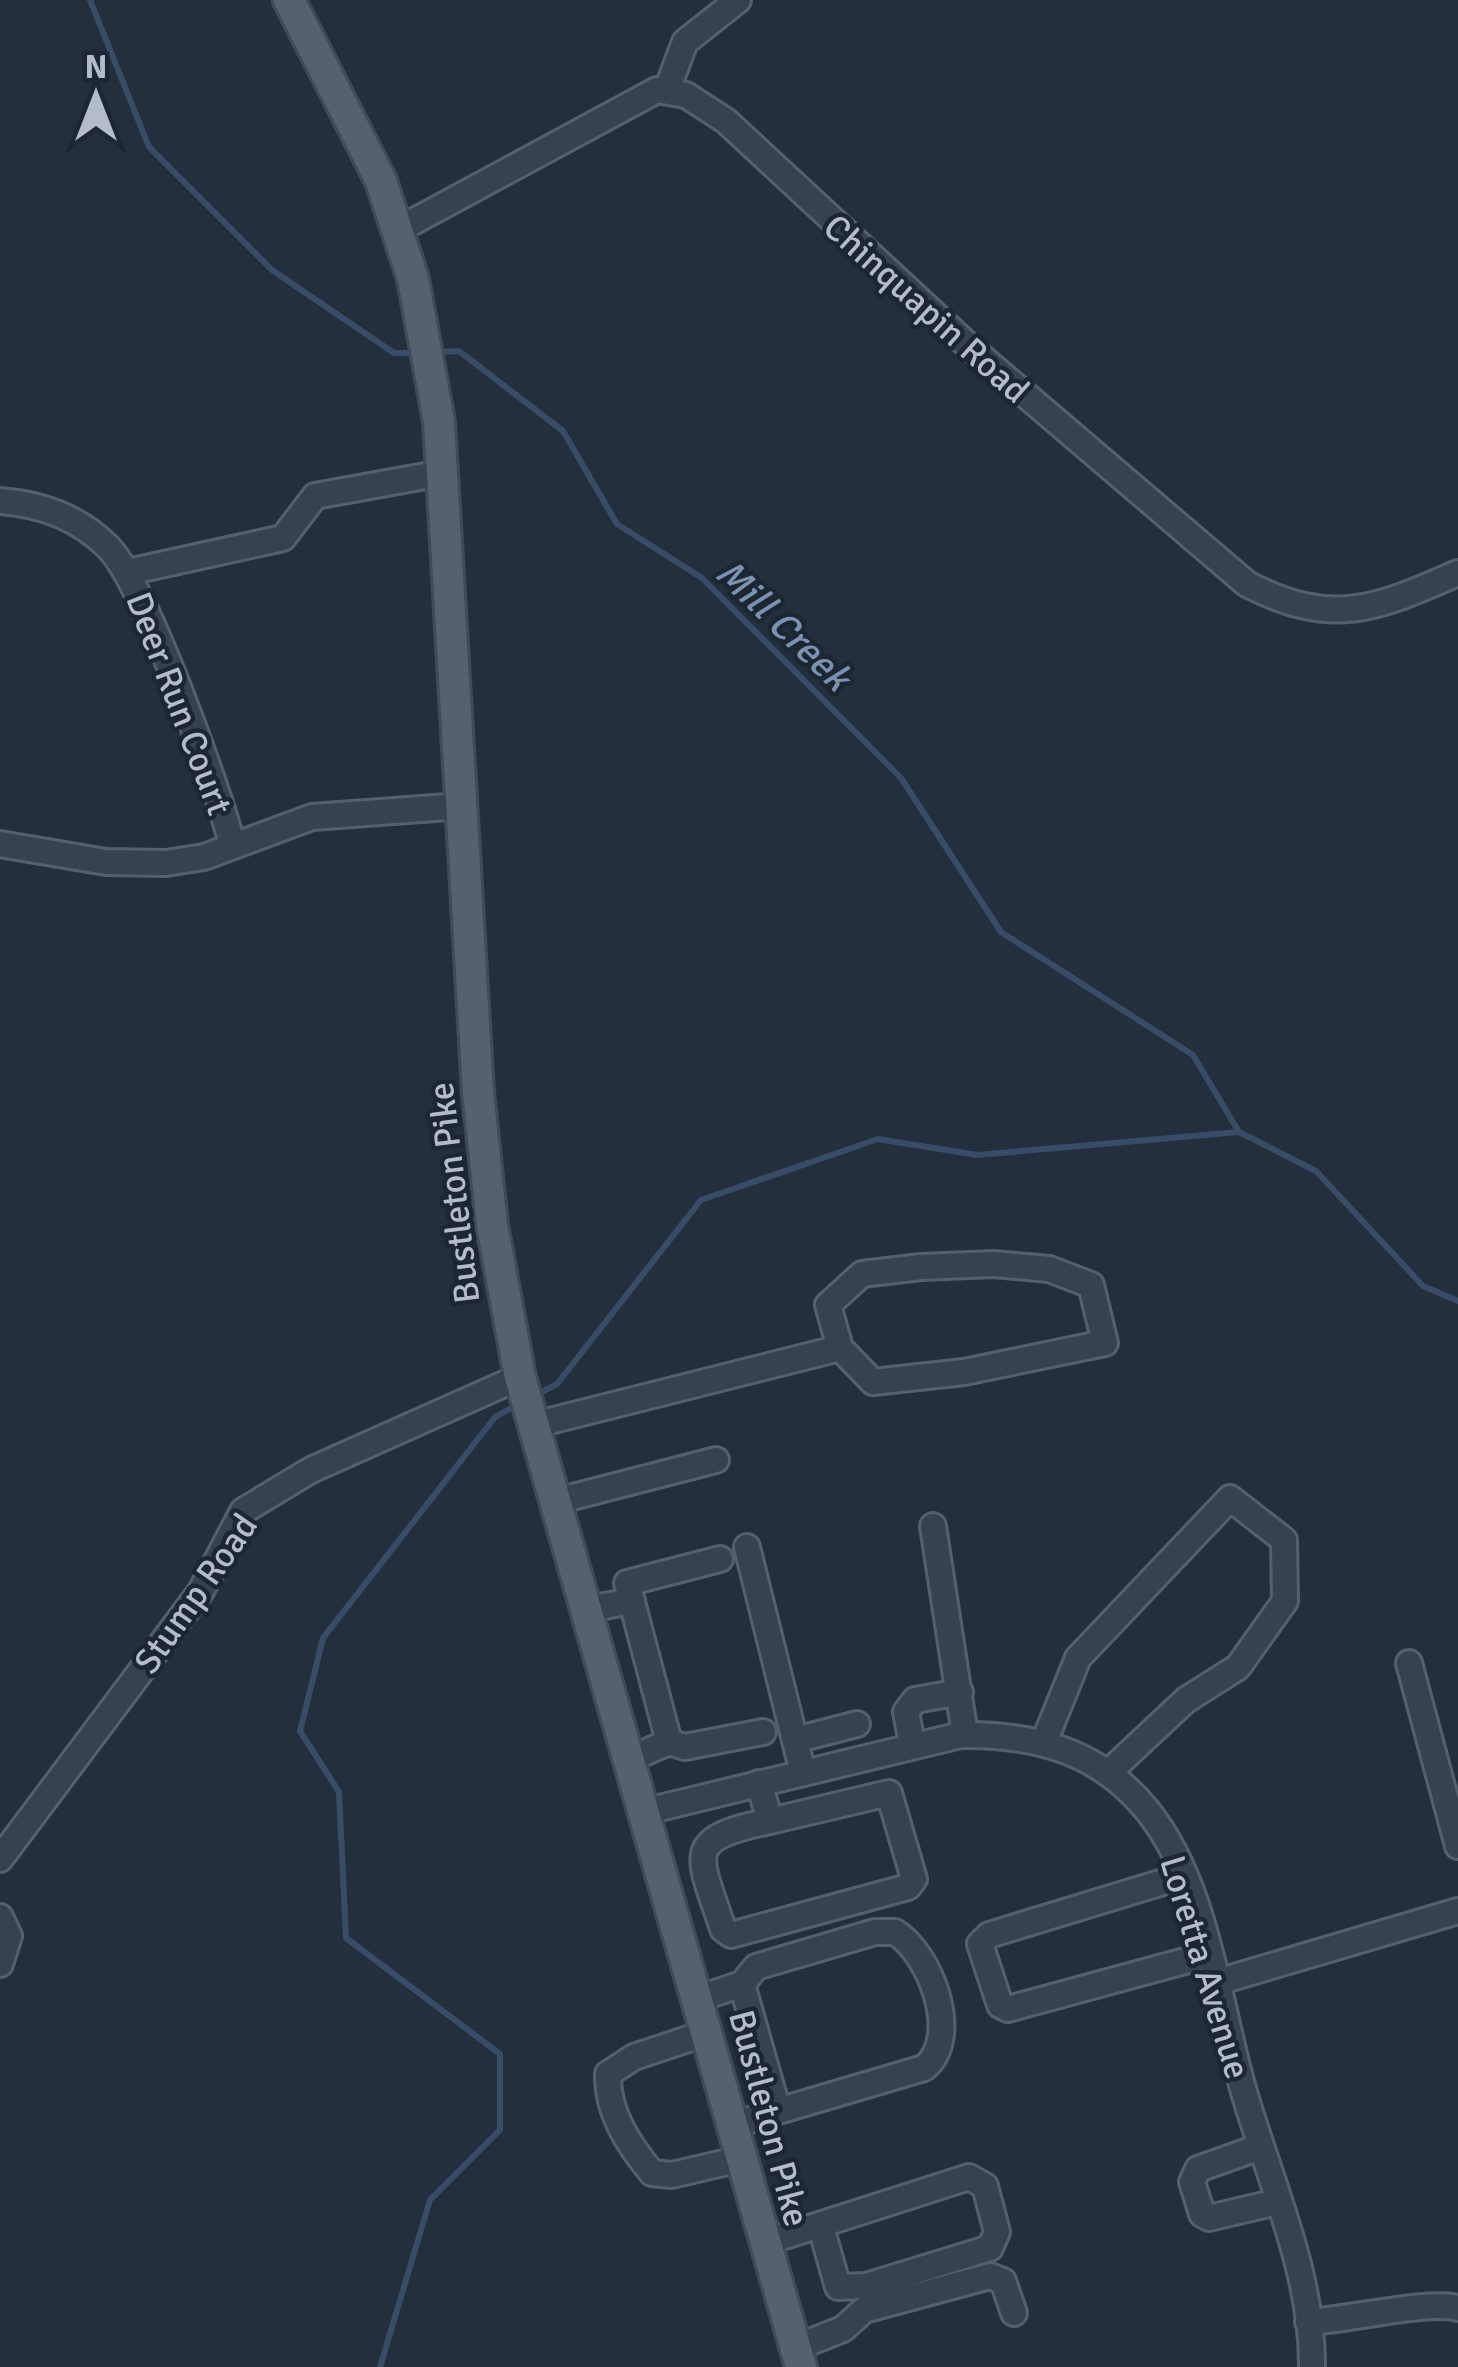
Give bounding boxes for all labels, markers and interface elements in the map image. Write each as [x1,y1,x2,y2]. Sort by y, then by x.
north arrow [36,36,156,156]
text: N [85,47,107,88]
street label: Chinquapin Road [814,205,1038,413]
water label: Mill Creek [706,549,863,703]
street label: Deer Run Court [115,586,242,821]
street label: Bustleton Pike [419,1080,490,1306]
street label: Stump Road [125,1505,268,1683]
street label: Loretta Avenue [1149,1850,1260,2085]
street label: Bustleton Pike [718,2005,819,2232]

